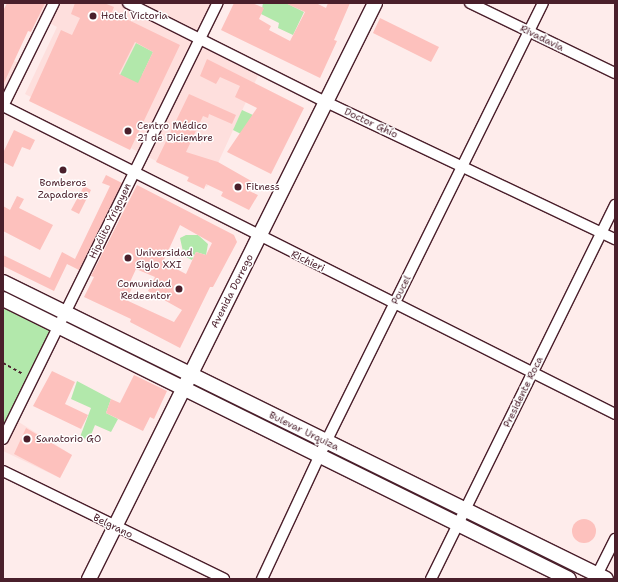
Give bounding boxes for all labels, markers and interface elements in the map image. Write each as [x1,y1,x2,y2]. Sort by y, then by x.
place label: Hotel Victoria [101,10,168,22]
marker: Hotel Victoria [88,11,98,21]
street label: Rivadavia [518,22,566,54]
street label: Doctor Ghío [342,105,400,141]
place label: Centro Médico 21 de Diciembre [137,119,213,142]
marker: Centro Médico 21 de Diciembre [122,125,134,137]
marker: Bomberos Zapadores [58,165,68,175]
place label: Bomberos Zapadores [38,176,88,200]
street label: Hipólito Yrigoyen [86,181,134,261]
place label: Fitness [246,181,280,193]
marker: Fitness [233,182,243,192]
place label: Universidad Siglo XXI [136,246,193,270]
street label: Richieri [289,248,327,274]
street label: Avenida Dorrego [208,252,256,330]
marker: Universidad Siglo XXI [123,253,133,263]
street label: Poucel [389,274,413,306]
place label: Comunidad Redeentor [117,277,171,300]
marker: Comunidad Redeentor [174,284,184,294]
street label: Presidente Roca [501,355,545,429]
street label: Bulevar Urquiza [267,409,341,453]
marker: Sanatorio GO [21,433,33,445]
place label: Sanatorio GO [36,433,101,445]
street label: Belgrano [91,511,135,541]

